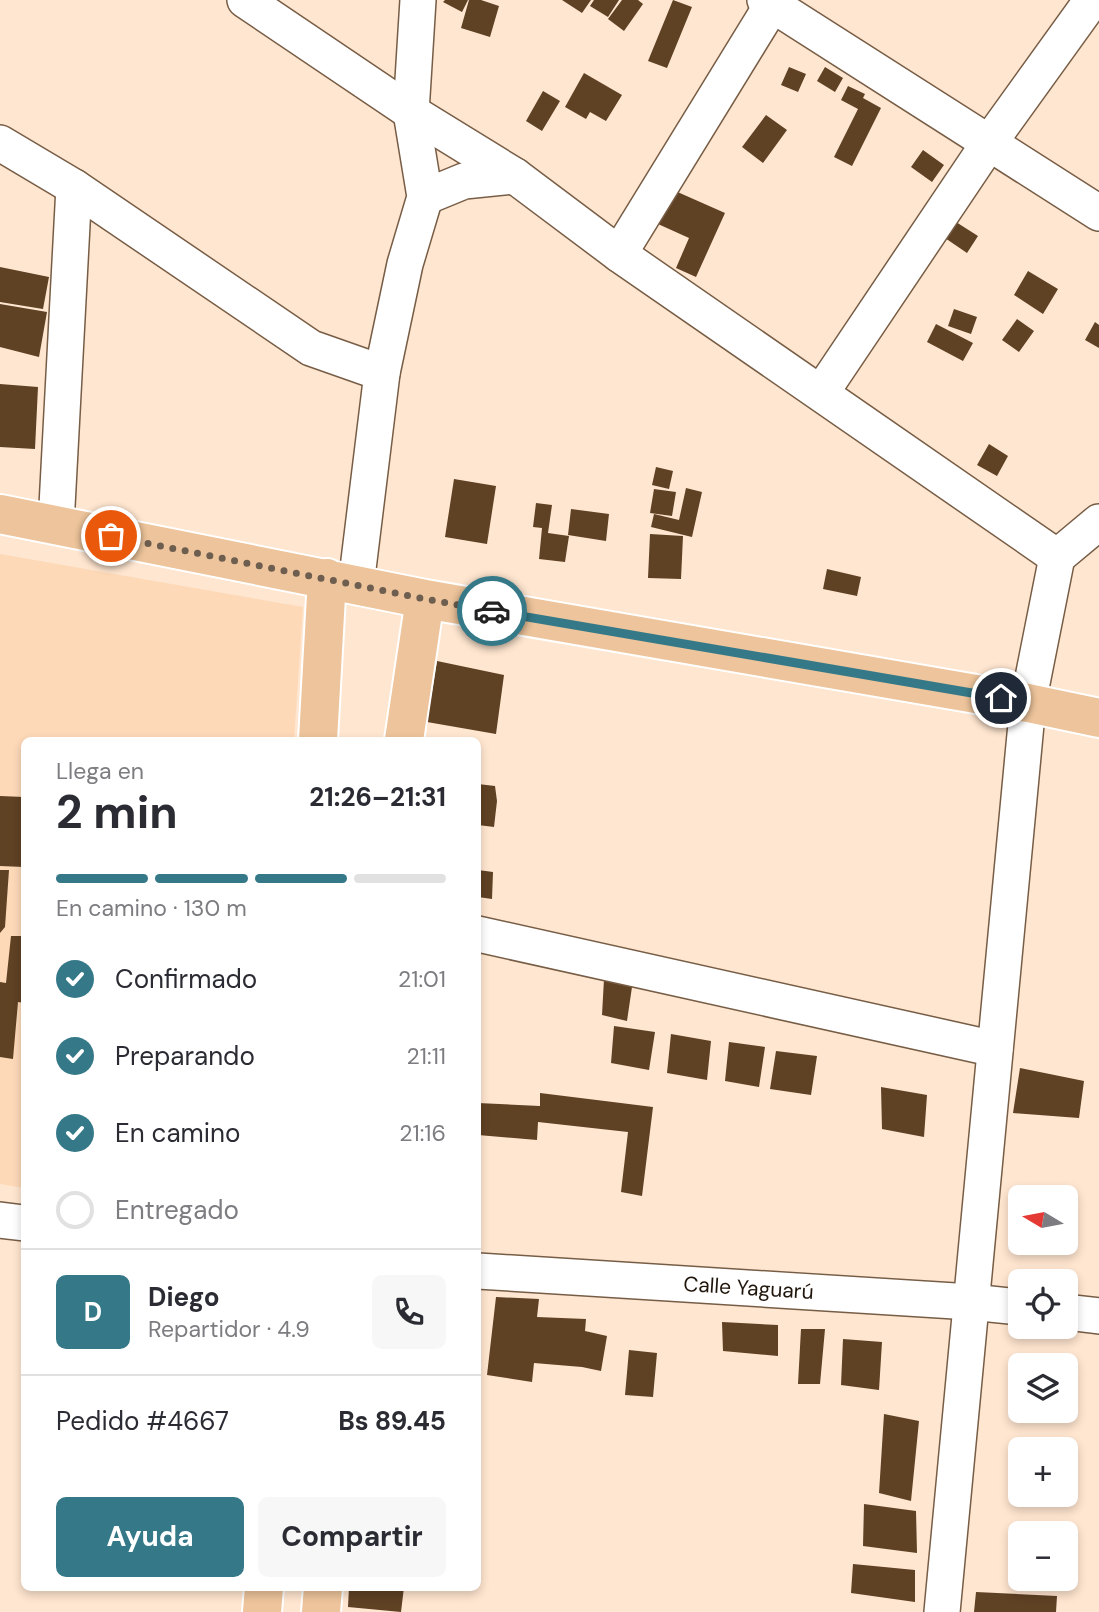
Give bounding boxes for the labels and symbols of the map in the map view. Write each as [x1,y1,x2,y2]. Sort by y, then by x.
pin [81,506,141,566]
courier [457,576,527,646]
pin [971,668,1031,728]
north arrow [1008,1185,1078,1255]
street label: Calle Yaguarú [682,1270,814,1306]

